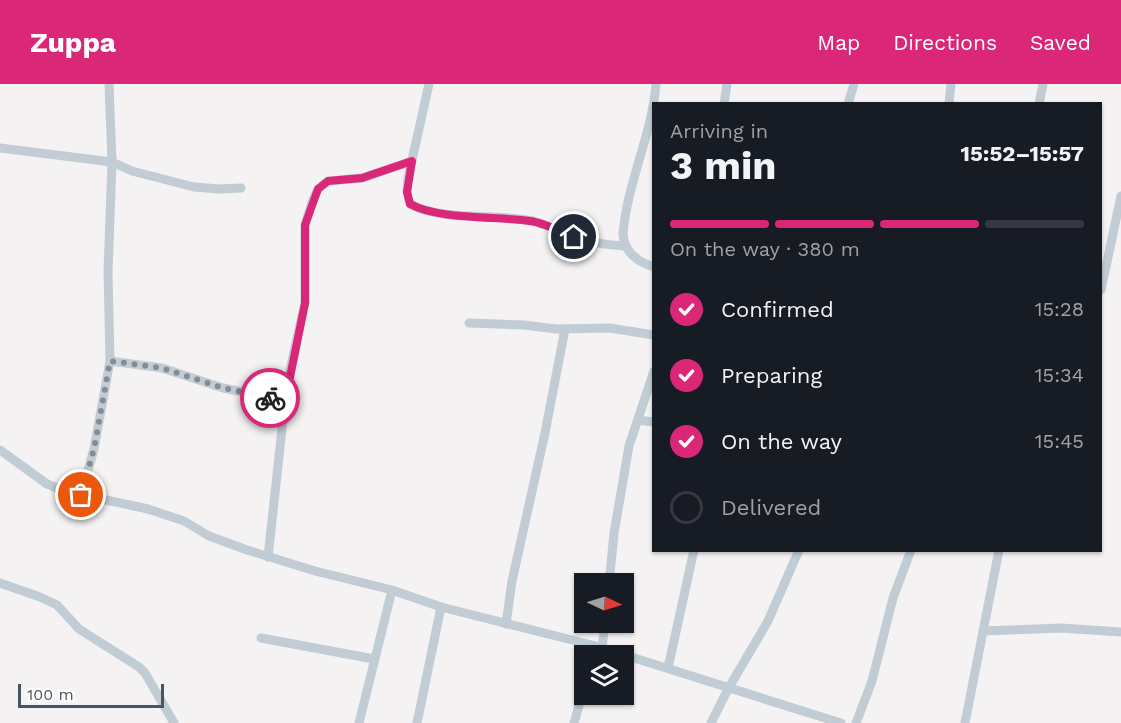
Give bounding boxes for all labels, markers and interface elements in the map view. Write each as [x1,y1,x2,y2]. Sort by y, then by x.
text: Zuppa [30,26,116,59]
text: Map [817,30,860,55]
text: Directions [893,30,997,55]
text: Saved [1030,30,1091,55]
text: Arriving in [670,119,768,143]
text: 15:52–15:57 [960,141,1084,166]
text: 3 min [670,143,777,188]
pin [548,211,599,262]
icon: home [557,220,590,253]
text: On the way · 380 m [670,237,860,261]
icon: check [670,293,703,326]
text: Confirmed [721,297,834,322]
text: 15:28 [1035,297,1084,321]
icon: check [670,359,703,392]
text: Preparing [721,363,822,388]
text: 15:34 [1035,363,1084,387]
courier [240,368,300,428]
icon: bike [254,382,287,415]
icon: check [670,425,703,458]
text: On the way [721,429,842,454]
text: 15:45 [1035,429,1084,453]
pin [55,469,106,520]
icon: bag [64,478,97,511]
text: Delivered [721,495,821,520]
north arrow [574,573,634,633]
map controls [574,573,634,705]
button: layers [574,645,634,705]
scale bar [18,681,164,708]
text: 100 m [27,685,74,704]

